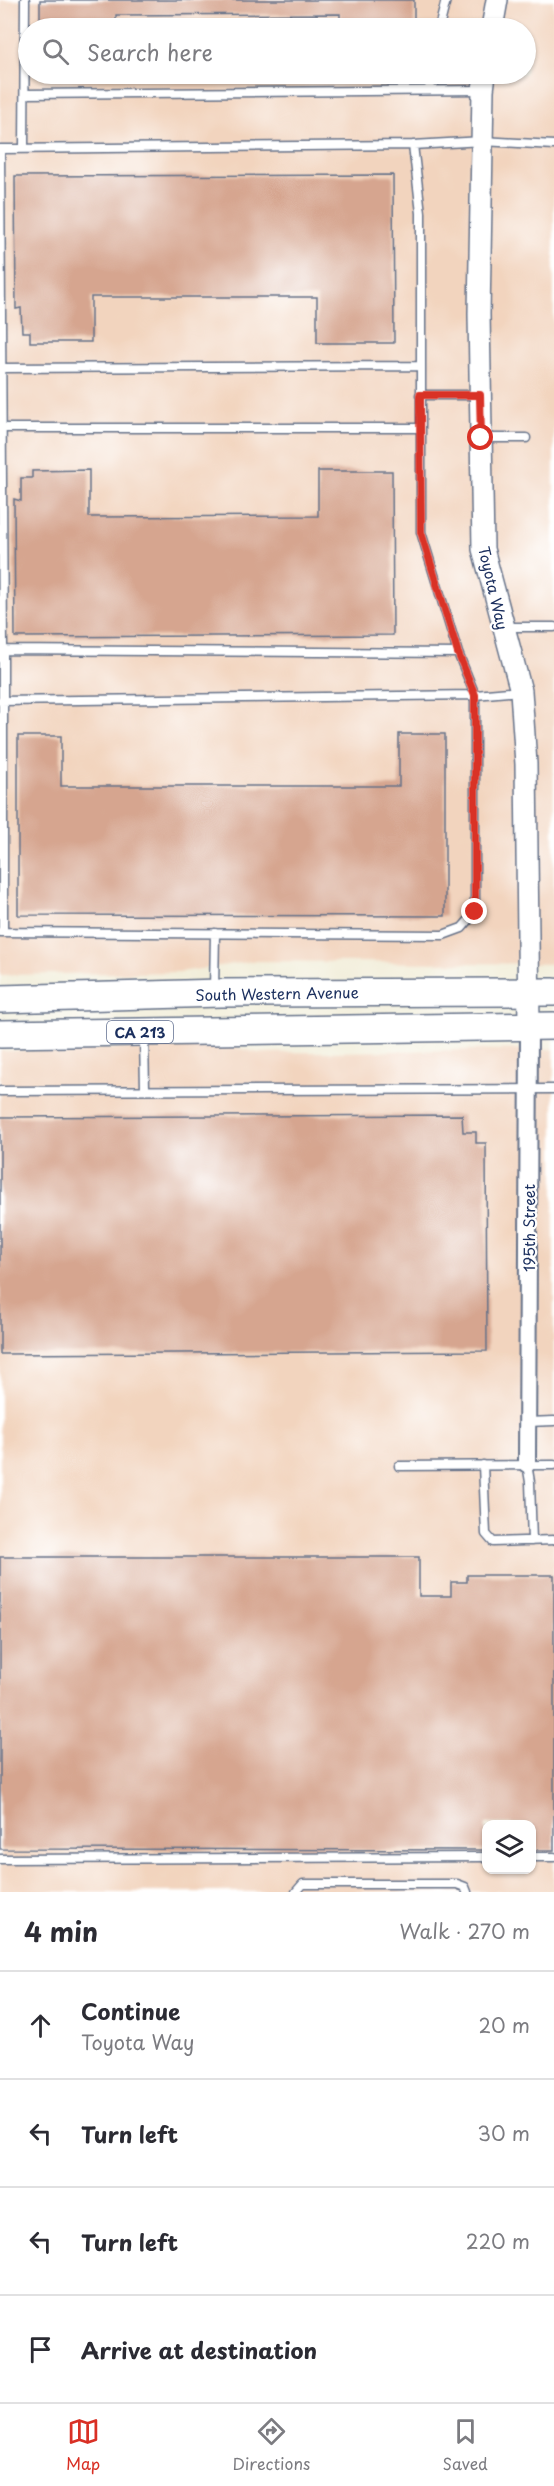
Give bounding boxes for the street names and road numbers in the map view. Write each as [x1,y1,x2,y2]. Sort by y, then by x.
street label: Toyota Way [473,544,515,632]
street label: South Western Avenue [195,980,359,1006]
road number: CA 213 [107,1021,173,1043]
street label: 195th Street [517,1184,540,1272]

